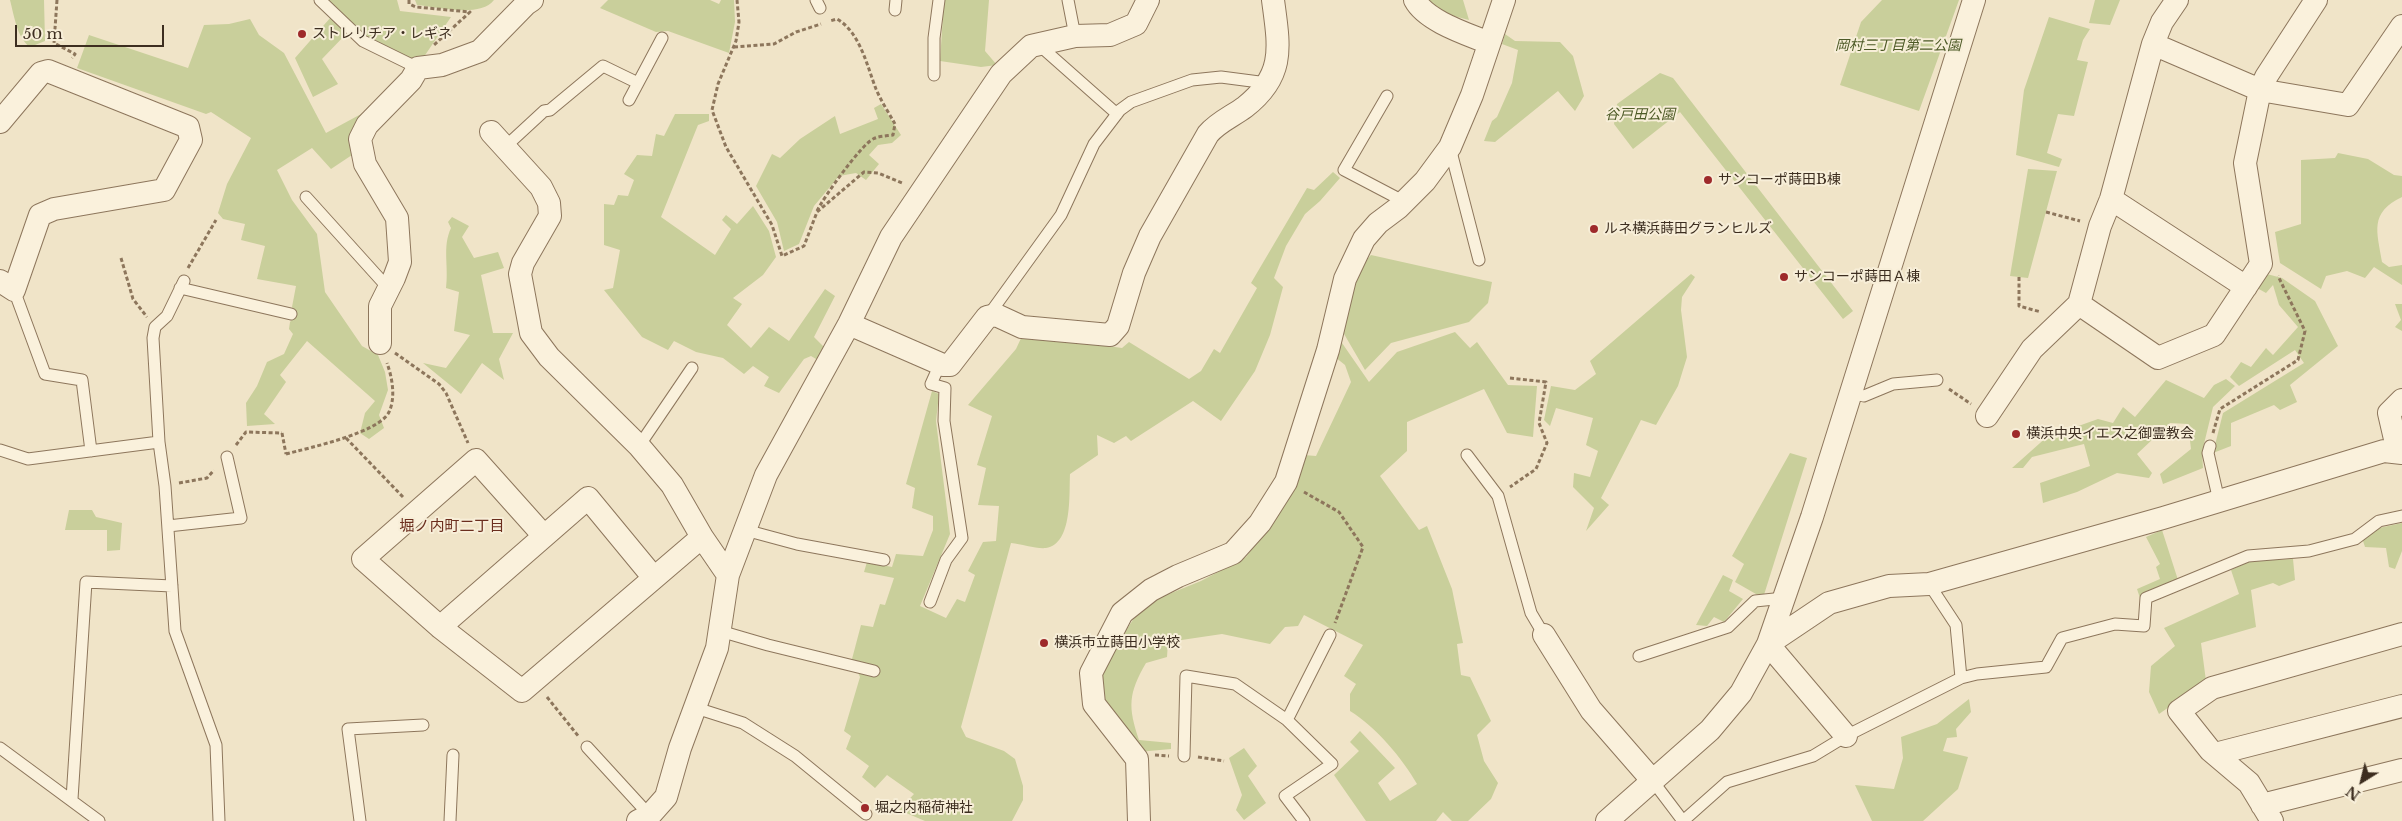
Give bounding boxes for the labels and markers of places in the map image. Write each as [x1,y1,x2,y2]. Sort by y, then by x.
place label: ストレリチア・レギネ [312,26,452,42]
marker: ストレリチア・レギネ [296,28,308,40]
place label: サンコーポ蒔田B棟 [1718,172,1841,188]
marker: サンコーポ蒔田B棟 [1702,174,1714,186]
place label: ルネ横浜蒔田グランヒルズ [1604,221,1772,237]
marker: ルネ横浜蒔田グランヒルズ [1588,223,1600,235]
place label: サンコーポ蒔田Ａ棟 [1794,269,1920,285]
marker: サンコーポ蒔田Ａ棟 [1778,271,1790,283]
place label: 横浜中央イエス之御霊教会 [2026,426,2194,442]
marker: 横浜中央イエス之御霊教会 [2010,428,2022,440]
place label: 横浜市立蒔田小学校 [1054,635,1180,651]
marker: 横浜市立蒔田小学校 [1038,637,1050,649]
place label: 堀之内稲荷神社 [875,800,973,816]
marker: 堀之内稲荷神社 [859,802,871,814]

